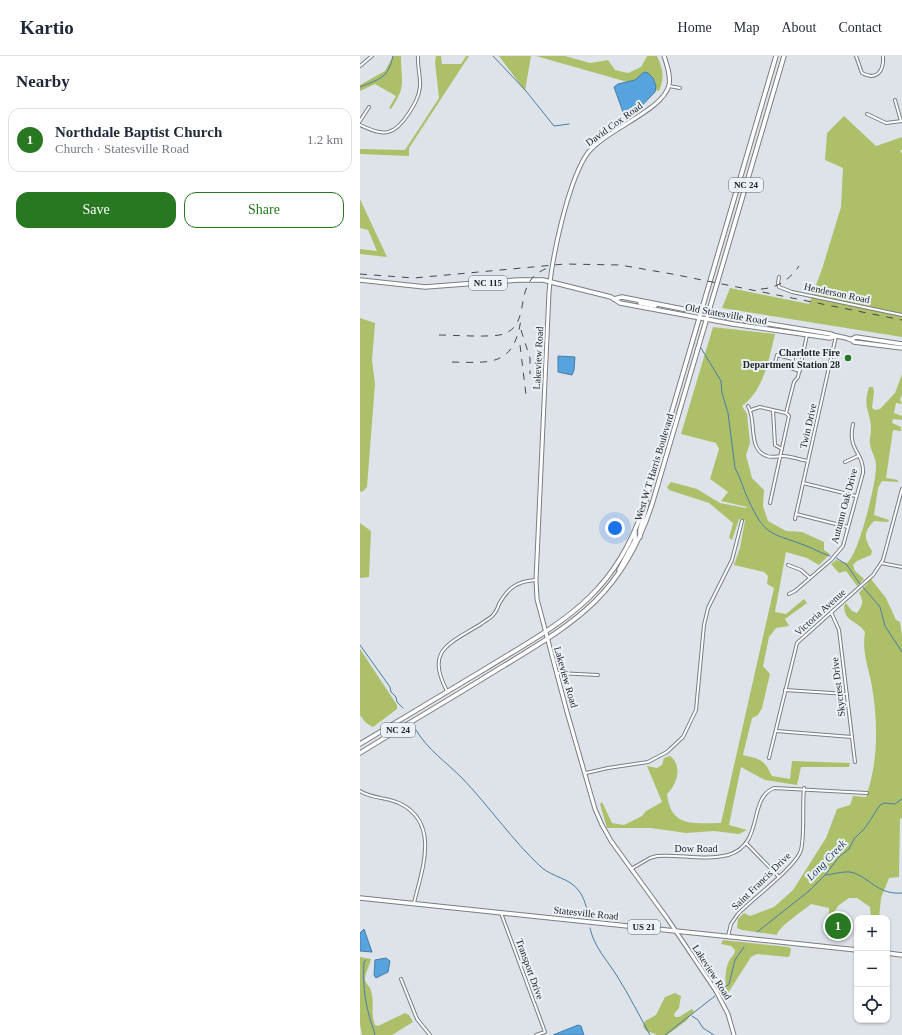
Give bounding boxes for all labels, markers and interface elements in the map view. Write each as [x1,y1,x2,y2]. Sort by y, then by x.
text: Kartio [20,17,74,38]
text: Home [678,20,712,35]
text: Map [734,20,759,35]
text: About [781,20,816,35]
text: Contact [838,20,882,35]
text: Nearby [16,72,70,91]
street label: David Cox Road [584,100,644,148]
text: Northdale Baptist Church [55,124,222,140]
text: 1 [27,132,33,147]
text: 1.2 km [307,132,343,147]
text: Church · Statesville Road [55,141,189,156]
road number: NC 24 [729,178,763,192]
button: Save [16,192,176,228]
button: Share [184,192,344,228]
road number: NC 115 [469,276,507,290]
street label: Henderson Road [803,281,871,305]
street label: Old Statesville Road [684,301,768,327]
street label: Lakeview Road [531,326,545,390]
place label: Charlotte Fire Department Station 28 [743,347,841,370]
marker: Charlotte Fire Department Station 28 [843,353,853,363]
street label: Twin Drive [798,402,819,449]
street label: West W T Harris Boulevard [632,412,676,522]
street label: Autumn Oak Drive [829,467,859,545]
your location [605,518,625,538]
street label: Victoria Avenue [792,586,848,638]
street label: Lakeview Road [552,645,580,709]
street label: Skycrest Drive [829,656,847,717]
road number: NC 24 [381,723,415,737]
water label: Long Creek [803,837,849,883]
street label: Dow Road [674,843,718,854]
street label: Saint Francis Drive [729,850,793,912]
street label: Statesville Road [553,904,619,922]
pin: 1 [825,911,851,941]
map controls [854,915,890,1023]
button: + [854,915,890,951]
road number: US 21 [628,920,660,934]
street label: Transport Drive [514,937,546,1001]
street label: Lakeview Road [690,943,734,1001]
button: − [854,951,890,987]
button: locate [854,987,890,1023]

